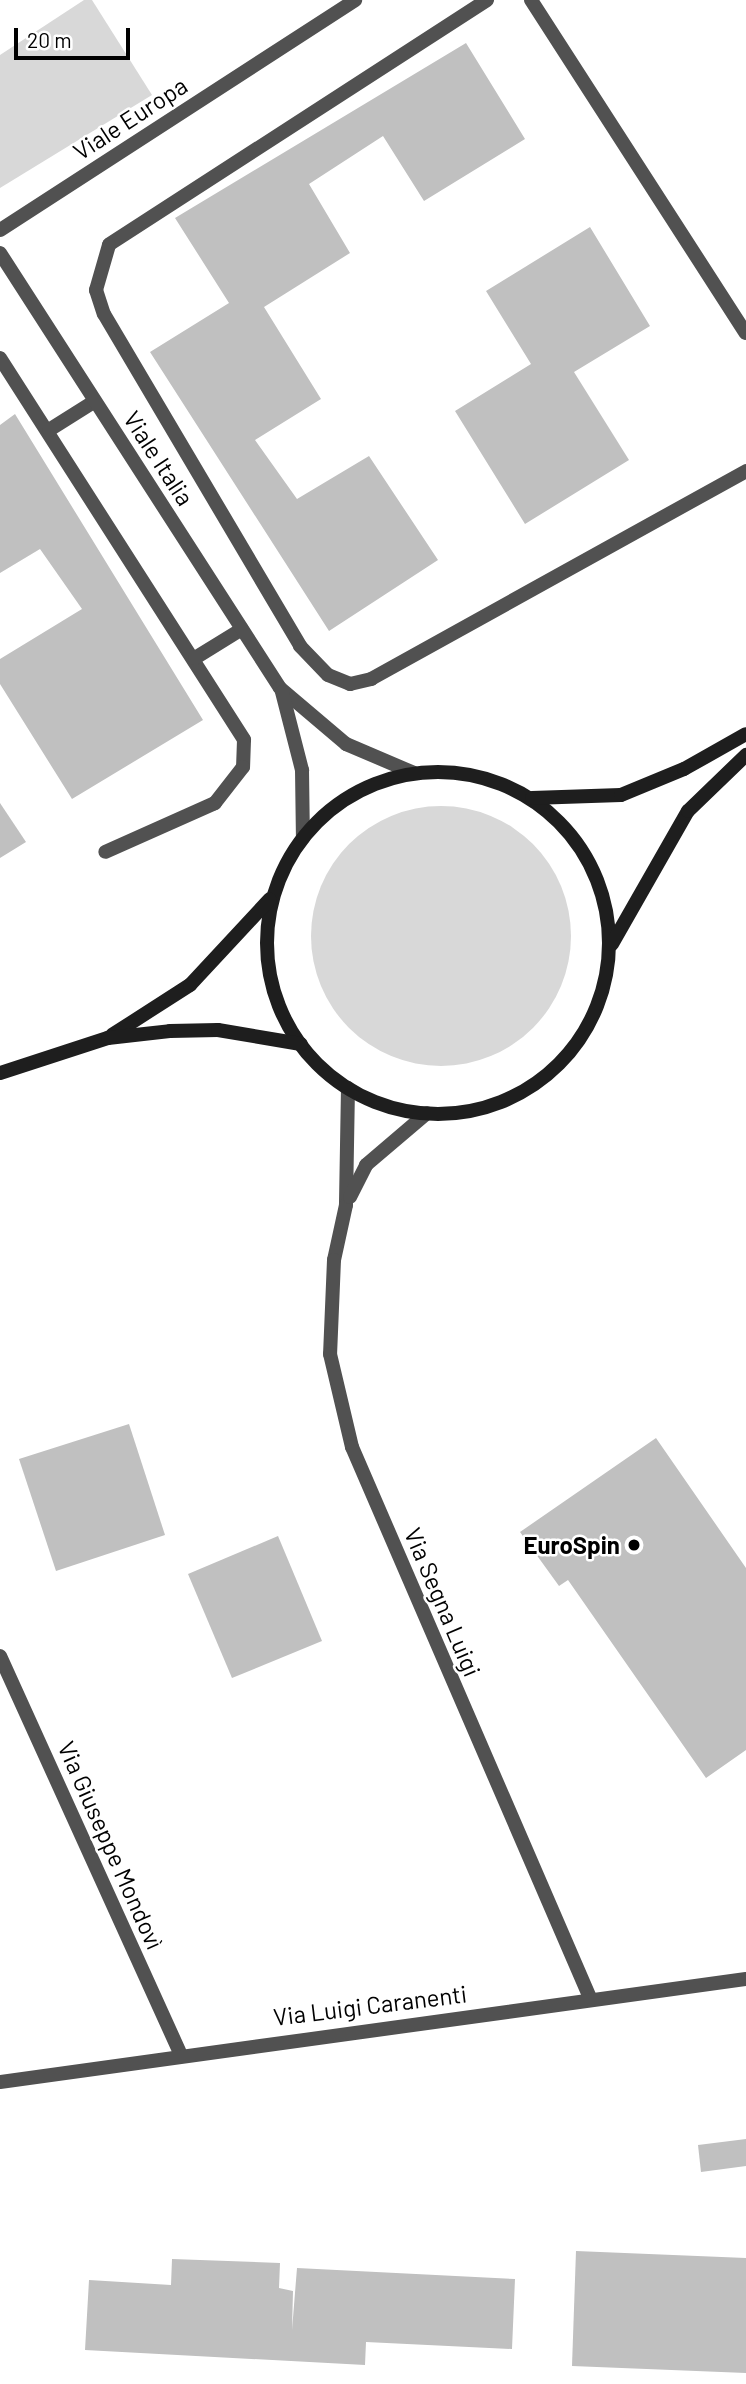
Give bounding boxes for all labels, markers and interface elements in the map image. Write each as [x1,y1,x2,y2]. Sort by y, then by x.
scale bar [18,14,133,58]
text: 20 m [27,27,72,52]
street label: Viale Europa [68,70,192,166]
street label: Viale Italia [118,405,200,511]
street label: Via Segna Luigi [399,1523,487,1681]
place label: EuroSpin [523,1531,620,1559]
marker: EuroSpin [626,1537,642,1553]
street label: Via Giuseppe Mondovì [52,1737,170,1953]
street label: Via Luigi Caranenti [272,1979,468,2031]

